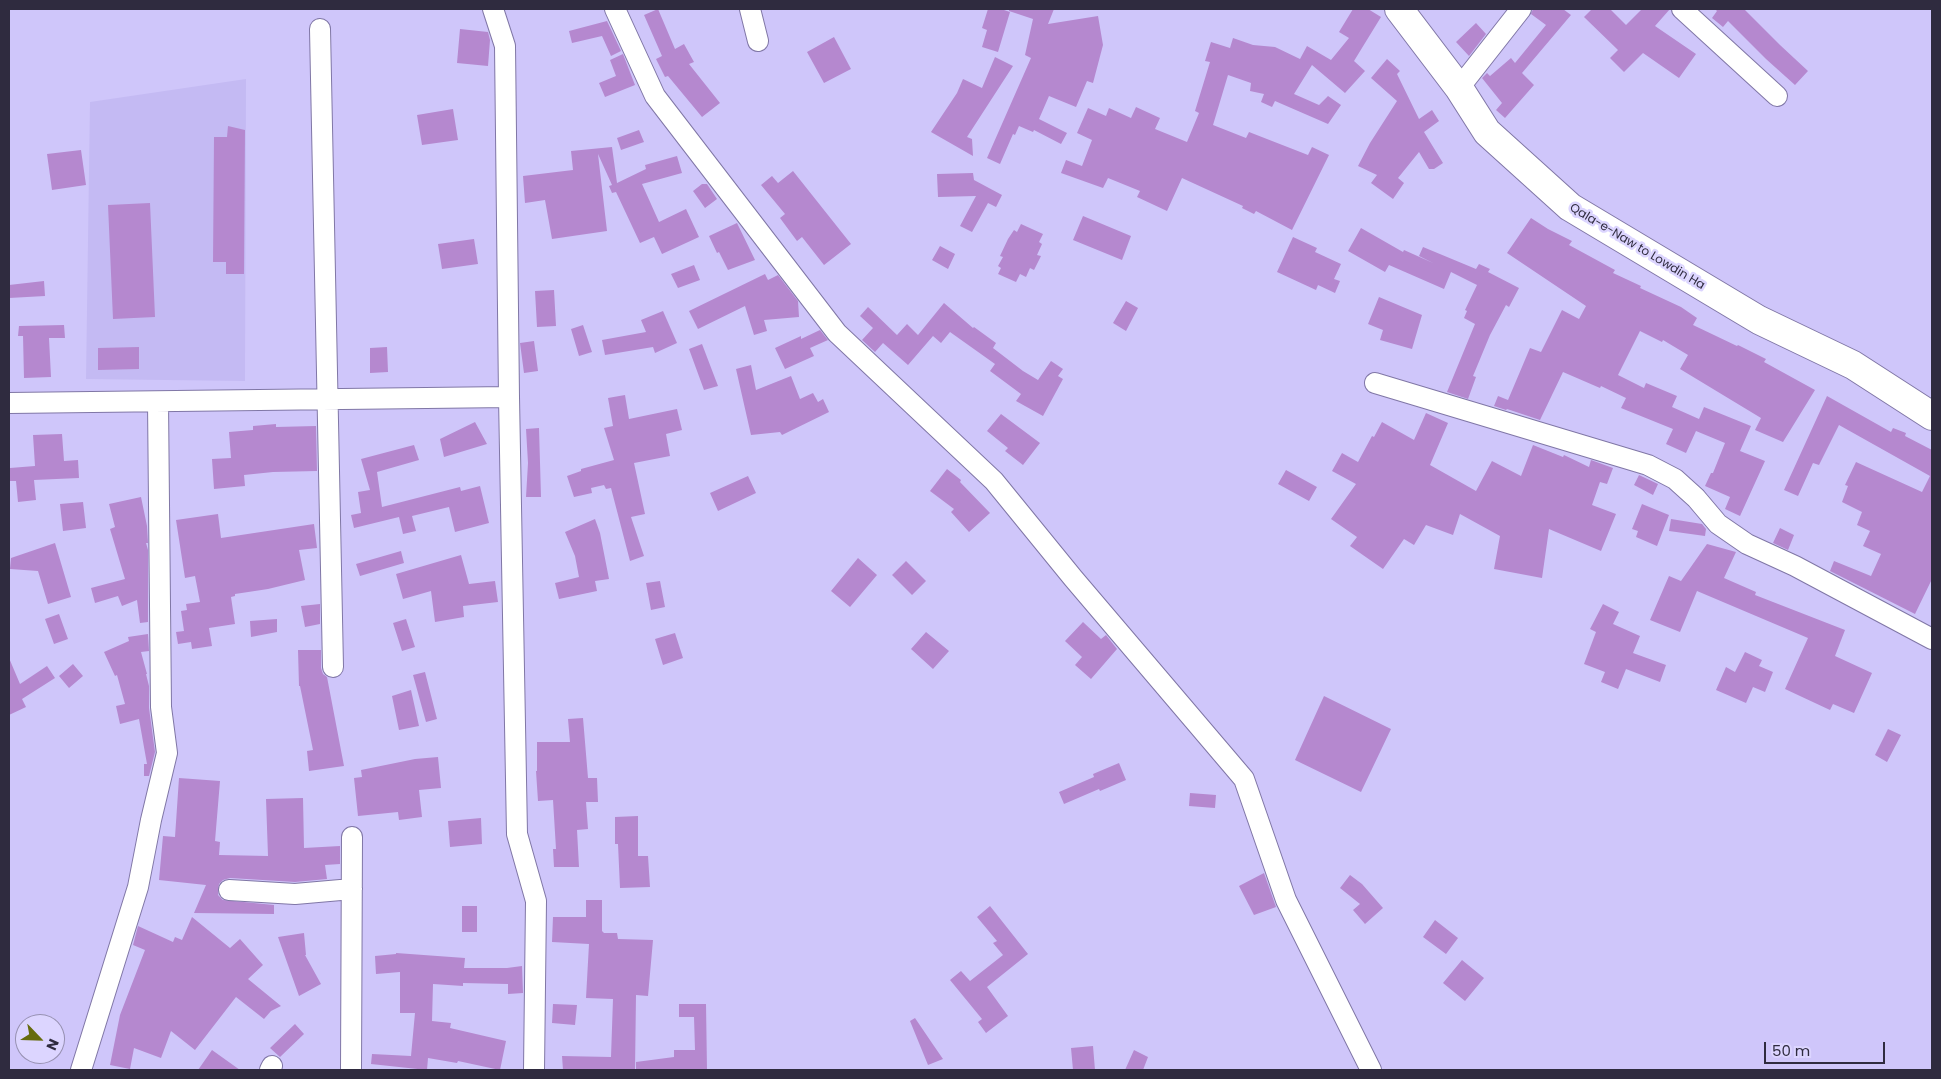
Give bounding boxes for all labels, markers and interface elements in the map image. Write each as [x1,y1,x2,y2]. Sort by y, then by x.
street label: Qala-e-Naw to Lowdin Ha [1567,201,1707,293]
north arrow [15,1014,65,1064]
scale bar [1766,1032,1887,1064]
text: N [42,1036,64,1054]
text: 50 m [1772,1040,1810,1061]

